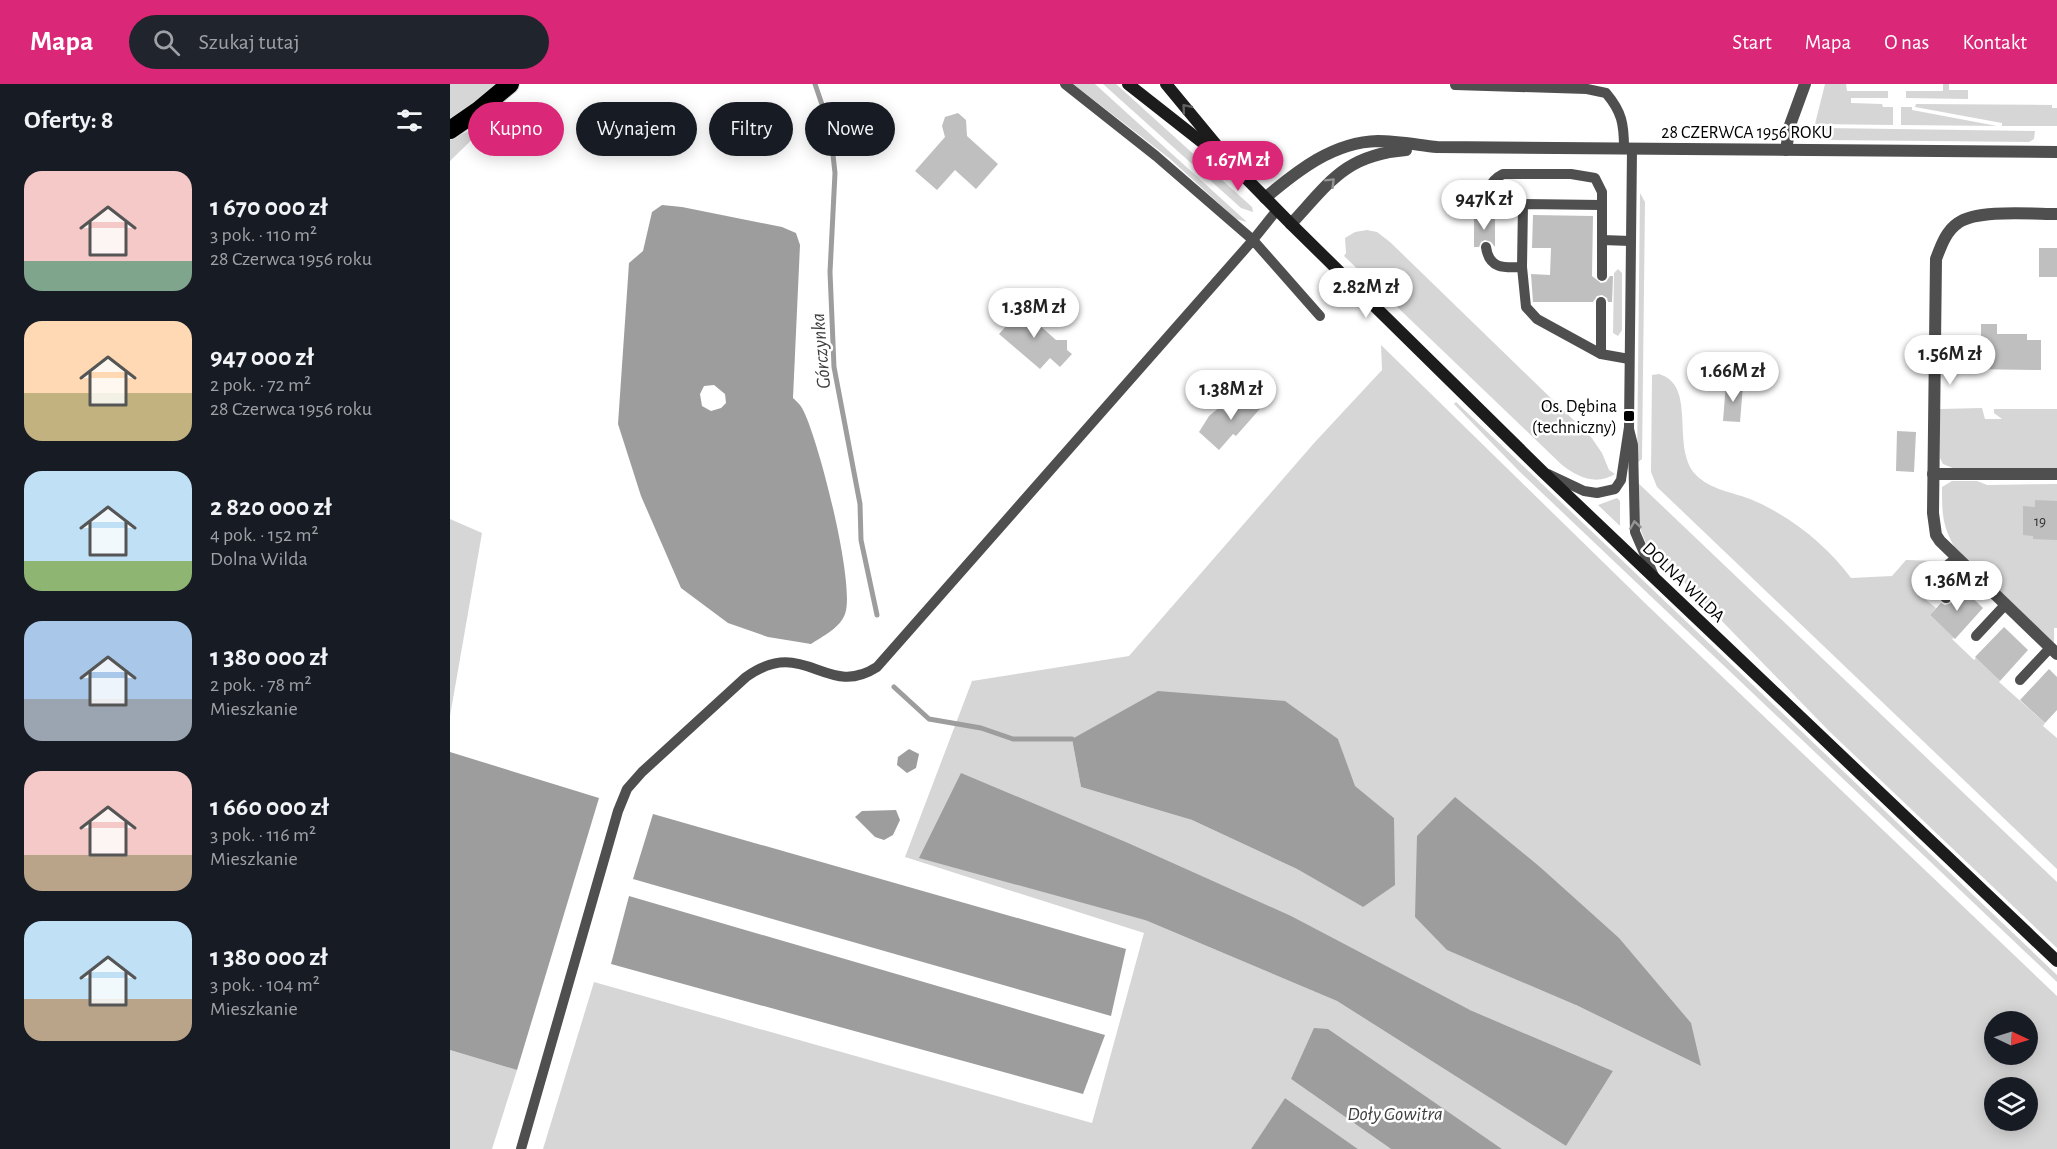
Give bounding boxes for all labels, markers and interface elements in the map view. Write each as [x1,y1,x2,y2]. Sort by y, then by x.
search box [129,15,549,69]
icon: search [150,26,183,59]
text: Mapa [30,28,93,56]
text: Szukaj tutaj [198,31,300,53]
text: Start [1732,32,1772,53]
text: Mapa [1805,32,1851,53]
text: O nas [1884,32,1929,53]
text: Kontakt [1962,32,2027,53]
chip: Kupno [468,102,564,156]
chip: Wynajem [576,102,697,156]
chip: Filtry [709,102,793,156]
chip: Nowe [805,102,895,156]
icon: filters [393,104,426,137]
one-way arrow [1182,104,1193,115]
text: Oferty: 8 [24,107,114,133]
street label: 28 CZERWCA 1956 ROKU [1661,124,1833,142]
pin: 1.67M zł [1176,141,1300,192]
text: 1.67M zł [1206,150,1270,170]
one-way arrow [1324,178,1335,189]
pin: 947K zł [1429,180,1539,231]
text: 947K zł [1455,189,1513,209]
text: 1 670 000 zł [210,194,328,220]
icon: home [72,195,144,267]
text: 3 pok. · 110 m² [210,225,317,245]
text: 28 Czerwca 1956 roku [210,249,372,269]
pin: 2.82M zł [1304,268,1428,319]
text: 2.82M zł [1333,277,1399,297]
pin: 1.38M zł [972,288,1096,339]
text: 1.38M zł [1002,297,1066,317]
water label: Górczynka [808,312,834,390]
pin: 1.56M zł [1888,335,2012,386]
text: 947 000 zł [210,344,314,370]
text: 1.56M zł [1918,344,1982,364]
icon: home [72,345,144,417]
pin: 1.66M zł [1671,352,1795,403]
text: 1.66M zł [1701,361,1765,381]
pin: 1.38M zł [1169,370,1293,421]
text: 2 pok. · 72 m² [210,375,311,395]
text: 1.38M zł [1199,379,1263,399]
place label: Os. Dębina (techniczny) [1532,398,1617,437]
text: 28 Czerwca 1956 roku [210,399,372,419]
marker: Os. Dębina (techniczny) [1622,409,1636,423]
text: 2 820 000 zł [210,494,332,520]
icon: home [72,495,144,567]
house number: 19 [2034,514,2046,529]
one-way arrow [1629,520,1641,530]
text: 4 pok. · 152 m² [210,525,318,545]
street label: DOLNA WILDA [1639,539,1728,627]
text: Dolna Wilda [210,549,308,569]
pin: 1.36M zł [1895,561,2019,612]
text: 1.36M zł [1925,570,1989,590]
text: 1 380 000 zł [210,644,328,670]
icon: home [72,645,144,717]
text: 2 pok. · 78 m² [210,675,311,695]
text: Mieszkanie [210,699,298,719]
text: 1 660 000 zł [210,794,329,820]
icon: home [72,795,144,867]
text: 3 pok. · 116 m² [210,825,316,845]
text: Mieszkanie [210,849,298,869]
text: 1 380 000 zł [210,944,328,970]
icon: home [72,945,144,1017]
text: 3 pok. · 104 m² [210,975,320,995]
text: Mieszkanie [210,999,298,1019]
north arrow [1984,1011,2038,1065]
map controls [1984,1011,2038,1131]
button: layers [1984,1077,2038,1131]
water label: Doły Gowitra [1347,1104,1443,1124]

